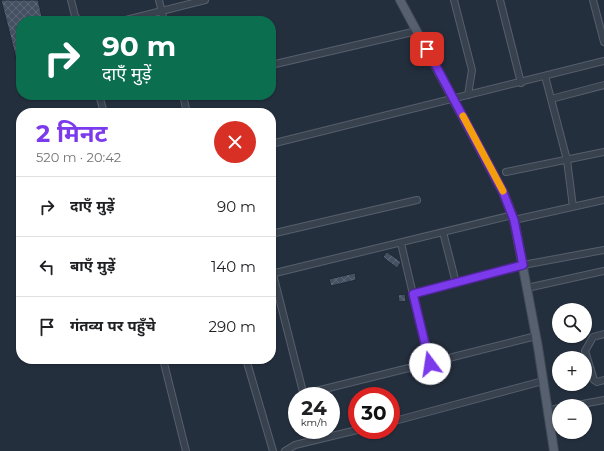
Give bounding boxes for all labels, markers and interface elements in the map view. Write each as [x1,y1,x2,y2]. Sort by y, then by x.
text: 90 m [102,29,176,63]
icon: right [36,32,88,84]
pin [410,32,444,66]
icon: arrive [416,38,438,60]
text: दाएँ मुड़ें [102,63,151,85]
text: 2 मिनट [36,119,107,148]
button: close [214,121,256,163]
text: 520 m · 20:42 [36,149,121,165]
icon: right [36,196,58,218]
text: दाएँ मुड़ें [70,196,115,215]
text: 90 m [217,197,256,216]
icon: left [36,256,58,278]
text: बाएँ मुड़ें [70,256,115,275]
text: 140 m [211,257,256,276]
map controls [552,303,592,439]
button: search [552,303,592,343]
icon: arrive [36,316,58,338]
text: गंतव्य पर पहुँचे [70,316,156,335]
text: 290 m [209,317,256,336]
position arrow [409,343,451,385]
button: + [552,351,592,391]
speed limit sign: 30 [348,387,400,439]
text: 24 [301,396,327,420]
button: − [552,399,592,439]
text: km/h [301,416,327,429]

